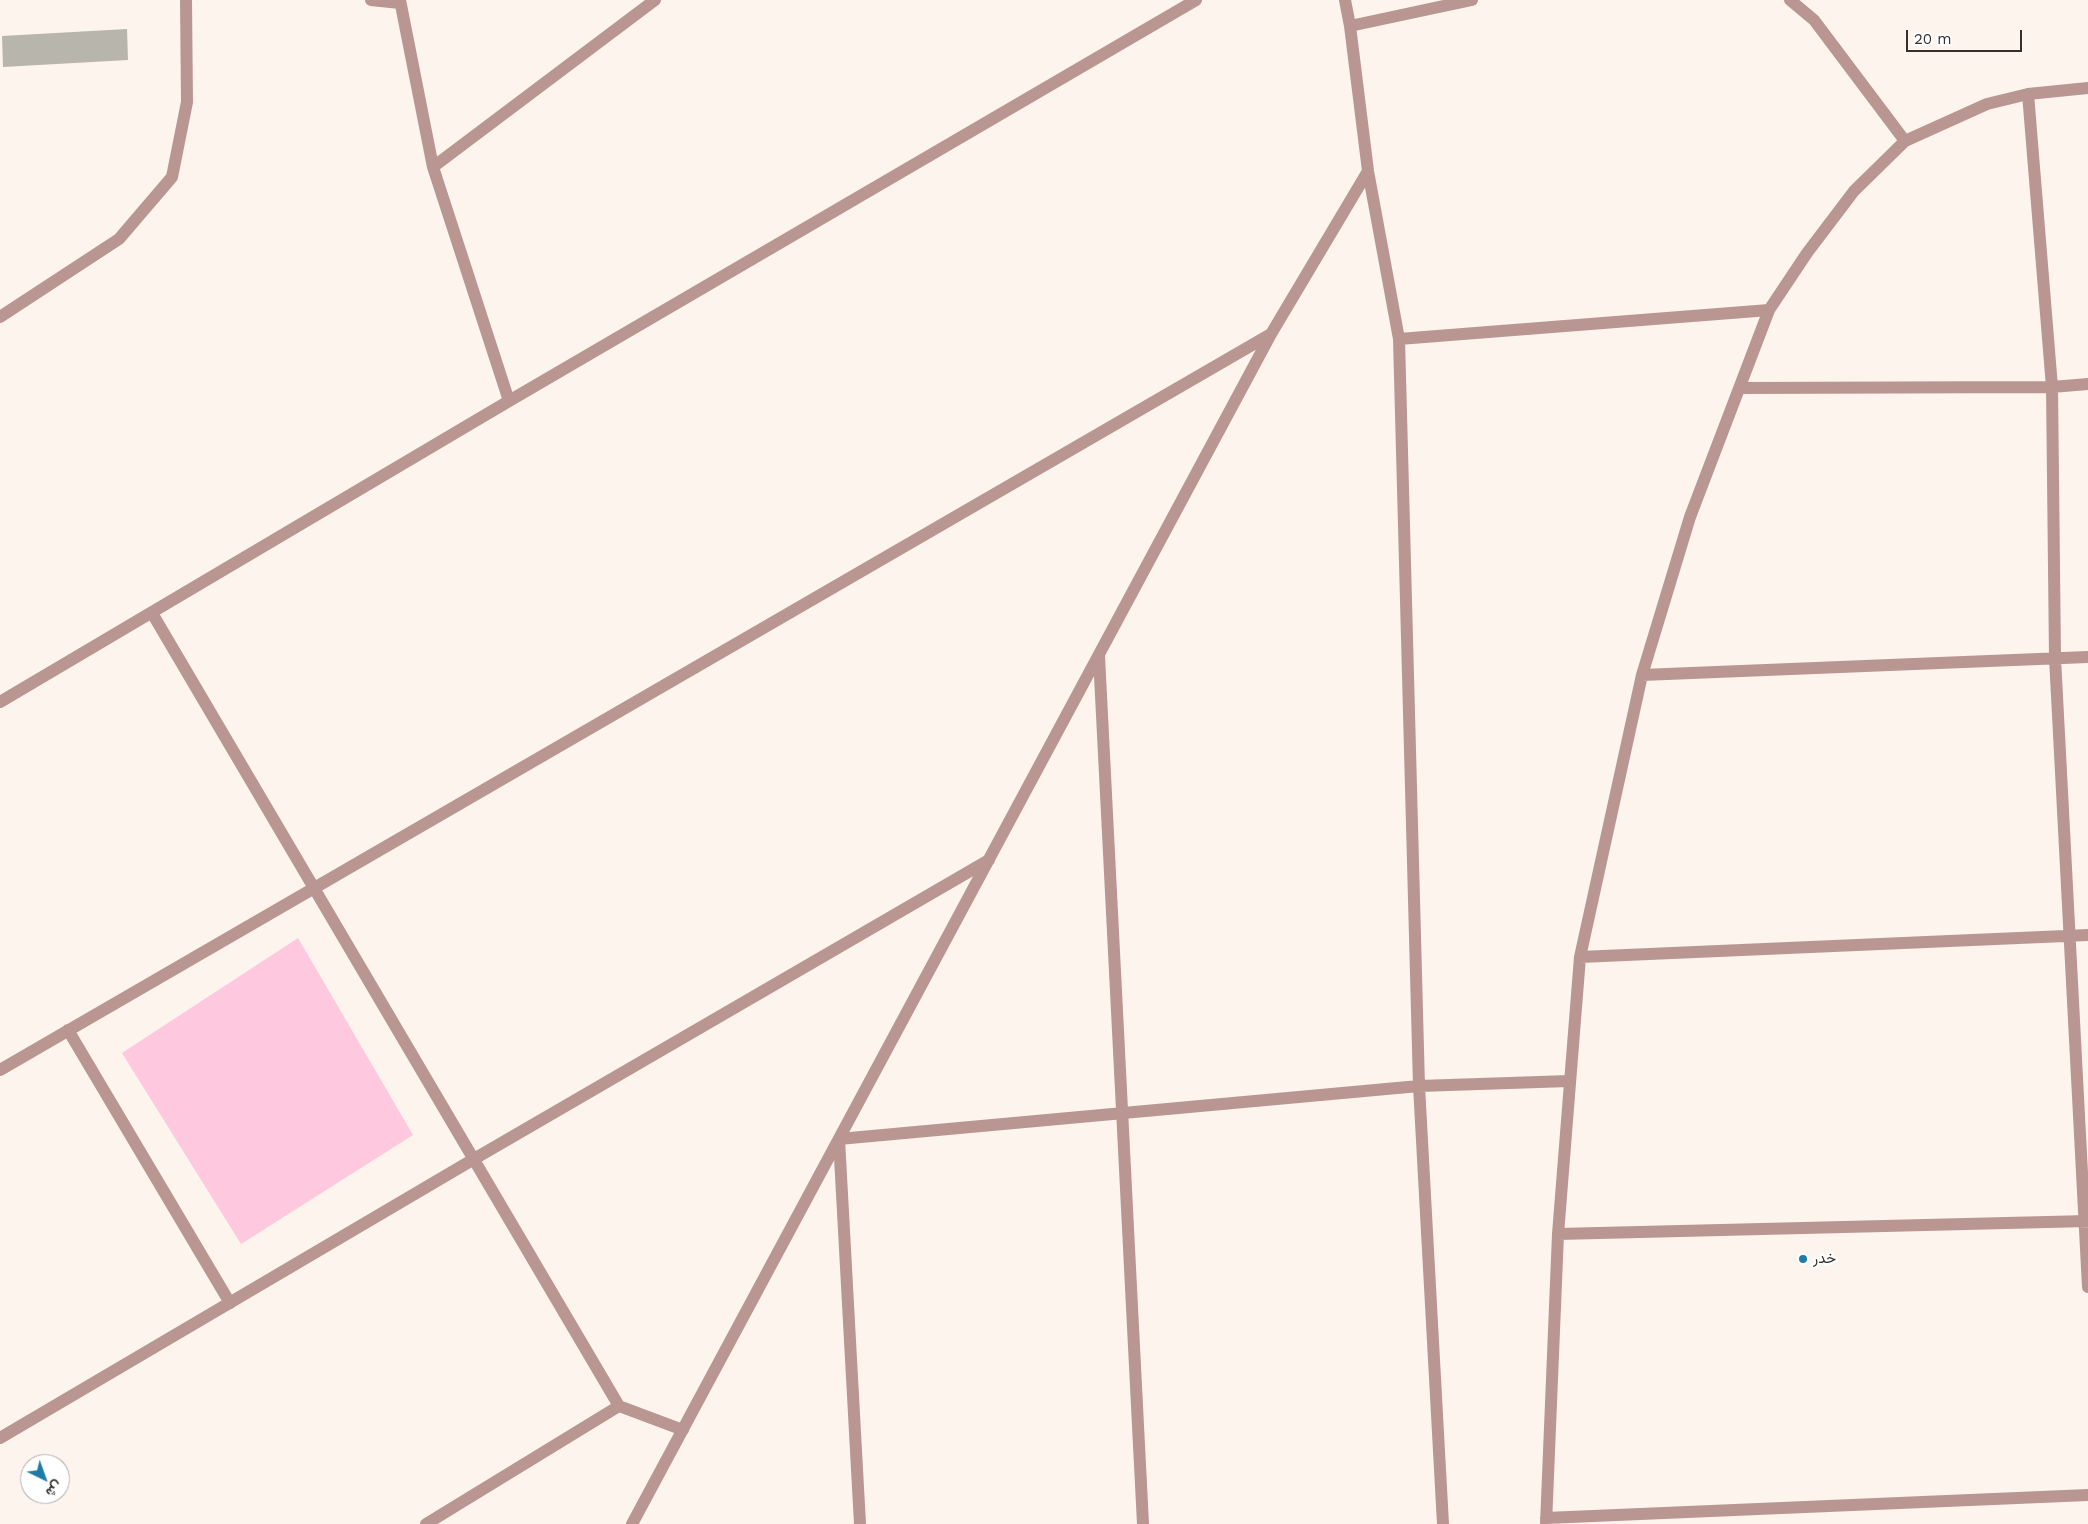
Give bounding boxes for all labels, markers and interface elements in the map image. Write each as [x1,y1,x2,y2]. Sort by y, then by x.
scale bar [1908,20,2024,52]
text: 20 m [1914,30,1952,48]
place label: خدر [1813,1250,1836,1268]
marker: خدر [1797,1253,1809,1265]
north arrow [20,1454,70,1504]
text: ش [43,1478,66,1501]

